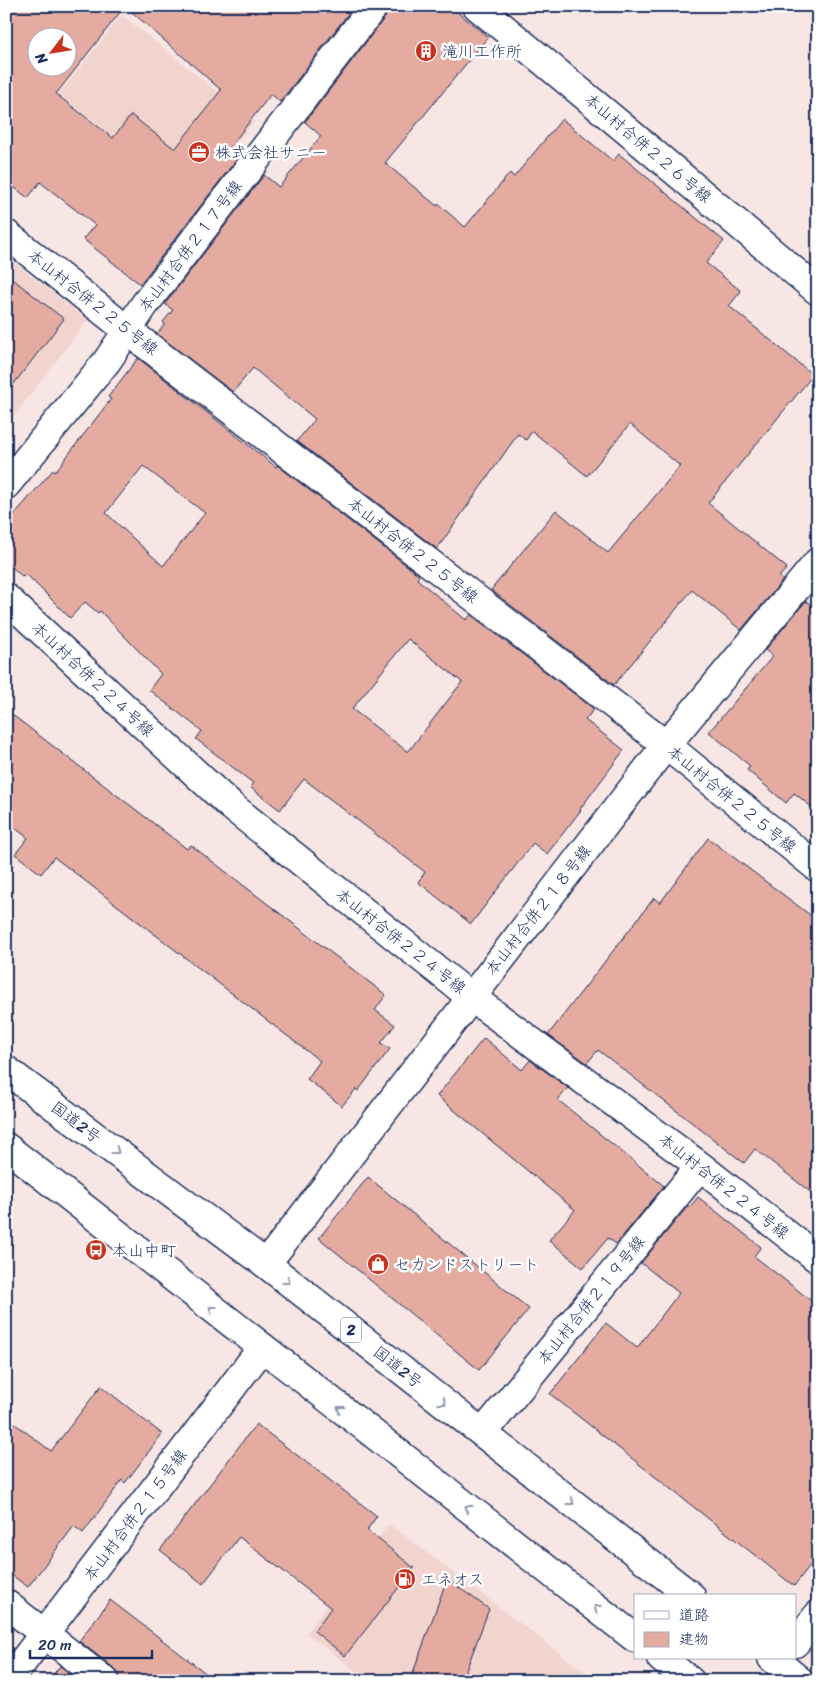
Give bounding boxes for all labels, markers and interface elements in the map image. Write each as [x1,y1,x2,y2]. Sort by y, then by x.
north arrow [28,28,78,78]
place label: 滝川工作所 [442,37,522,66]
building icon: 滝川工作所 [414,39,438,63]
text: N [28,48,55,70]
street label: 本山村合併２２６号線 [577,85,719,211]
place label: 株式会社サニー [215,138,327,167]
office icon: 株式会社サニー [187,140,211,164]
street label: 本山村合併２１７号線 [130,173,250,319]
street label: 本山村合併２２５号線 [21,241,165,363]
street label: 本山村合併２２５号線 [341,489,485,611]
street label: 本山村合併２２４号線 [25,614,161,744]
street label: 本山村合併２２５号線 [661,737,803,861]
street label: 本山村合併２１８号線 [477,838,599,982]
street label: 本山村合併２２４号線 [329,880,473,1002]
street label: 国道2号 [44,1093,108,1151]
street label: 本山村合併２２４号線 [652,1125,796,1247]
one-way arrow [110,1145,120,1154]
street label: 本山村合併２１９号線 [529,1229,653,1371]
place label: 本山中町 [112,1236,176,1265]
bus stop icon: 本山中町 [84,1238,108,1262]
place label: セカンドストリート [394,1250,539,1279]
shop icon: セカンドストリート [366,1252,390,1276]
one-way arrow [281,1275,290,1283]
one-way arrow [209,1306,218,1314]
road number: 2 [341,1318,361,1342]
street label: 国道2号 [367,1338,429,1396]
one-way arrow [437,1397,446,1405]
one-way arrow [337,1406,346,1414]
street label: 本山村合併２１５号線 [75,1442,195,1588]
one-way arrow [565,1496,575,1505]
one-way arrow [465,1505,474,1514]
place label: エネオス [421,1565,484,1594]
fuel station icon: エネオス [393,1567,417,1591]
legend [634,1594,796,1660]
text: 道路 [679,1602,709,1628]
one-way arrow [593,1605,603,1614]
text: 建物 [679,1626,709,1652]
scale bar [30,1627,152,1659]
text: 20 m [38,1632,72,1658]

